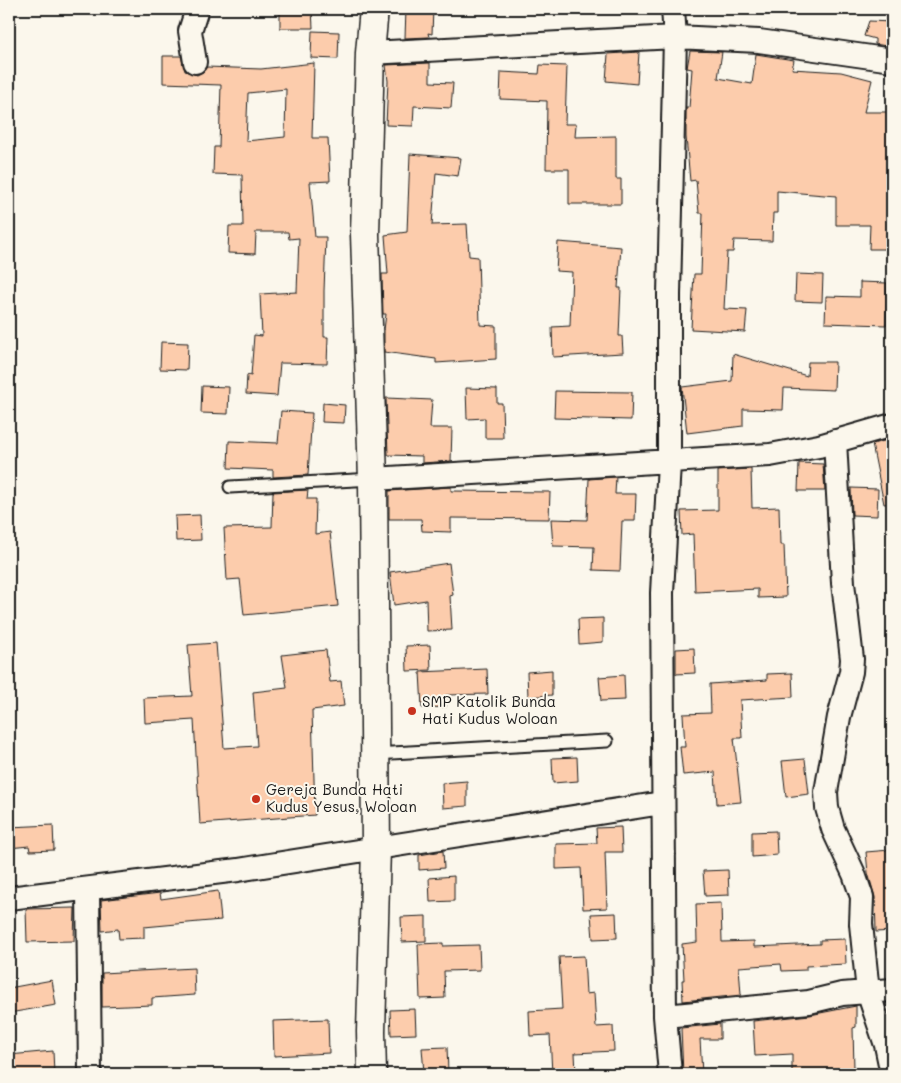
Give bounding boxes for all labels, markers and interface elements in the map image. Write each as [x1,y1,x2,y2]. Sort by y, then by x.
place label: SMP Katolik Bunda Hati Kudus Woloan [422,691,558,728]
marker: SMP Katolik Bunda Hati Kudus Woloan [406,705,418,717]
place label: Gereja Bunda Hati Kudus Yesus, Woloan [266,779,417,816]
marker: Gereja Bunda Hati Kudus Yesus, Woloan [250,793,262,805]

